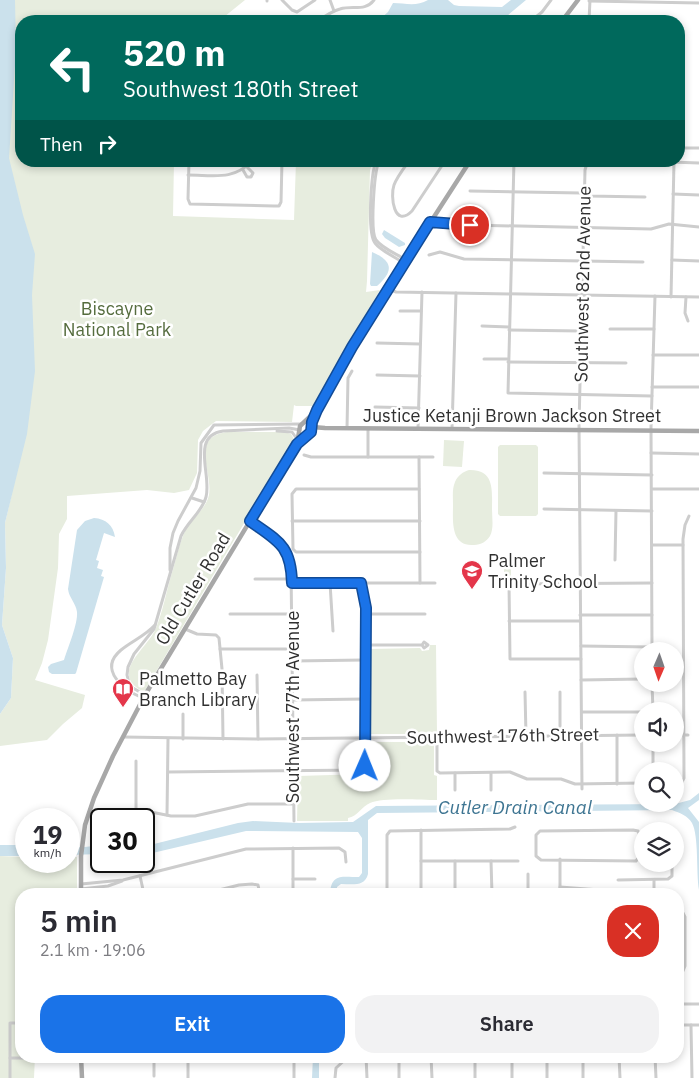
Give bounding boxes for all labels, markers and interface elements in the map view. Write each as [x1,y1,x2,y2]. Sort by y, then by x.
text: 520 m [123,30,226,76]
icon: left [40,35,105,100]
text: Southwest 180th Street [123,74,358,103]
icon: right [93,130,121,158]
text: Then [40,132,83,156]
street label: Southwest 82nd Avenue [569,185,596,383]
pin [449,204,491,246]
icon: arrive [456,211,484,239]
park label: Biscayne National Park [63,297,172,341]
street label: Justice Ketanji Brown Jackson Street [363,404,661,427]
street label: Old Cutler Road [150,528,235,649]
place label: Palmer Trinity School [488,549,598,593]
school or university icon: Palmer Trinity School [460,559,484,590]
street label: Southwest 77th Avenue [281,611,304,803]
north arrow [634,642,684,692]
map controls [634,642,684,872]
place label: Palmetto Bay Branch Library [139,667,257,711]
library icon: Palmetto Bay Branch Library [111,677,135,708]
button: sound [634,702,684,752]
street label: Southwest 176th Street [407,722,599,749]
position arrow [338,739,390,791]
button: search [634,762,684,812]
water label: Cutler Drain Canal [438,795,592,819]
speed limit sign: 30 [90,808,155,873]
text: 19 [32,818,63,851]
button: layers [634,822,684,872]
text: km/h [33,845,62,860]
text: 5 min [40,901,118,940]
button: close [607,905,659,957]
text: 2.1 km · 19:06 [40,940,146,960]
button: Exit [40,995,345,1053]
button: Share [355,995,659,1053]

